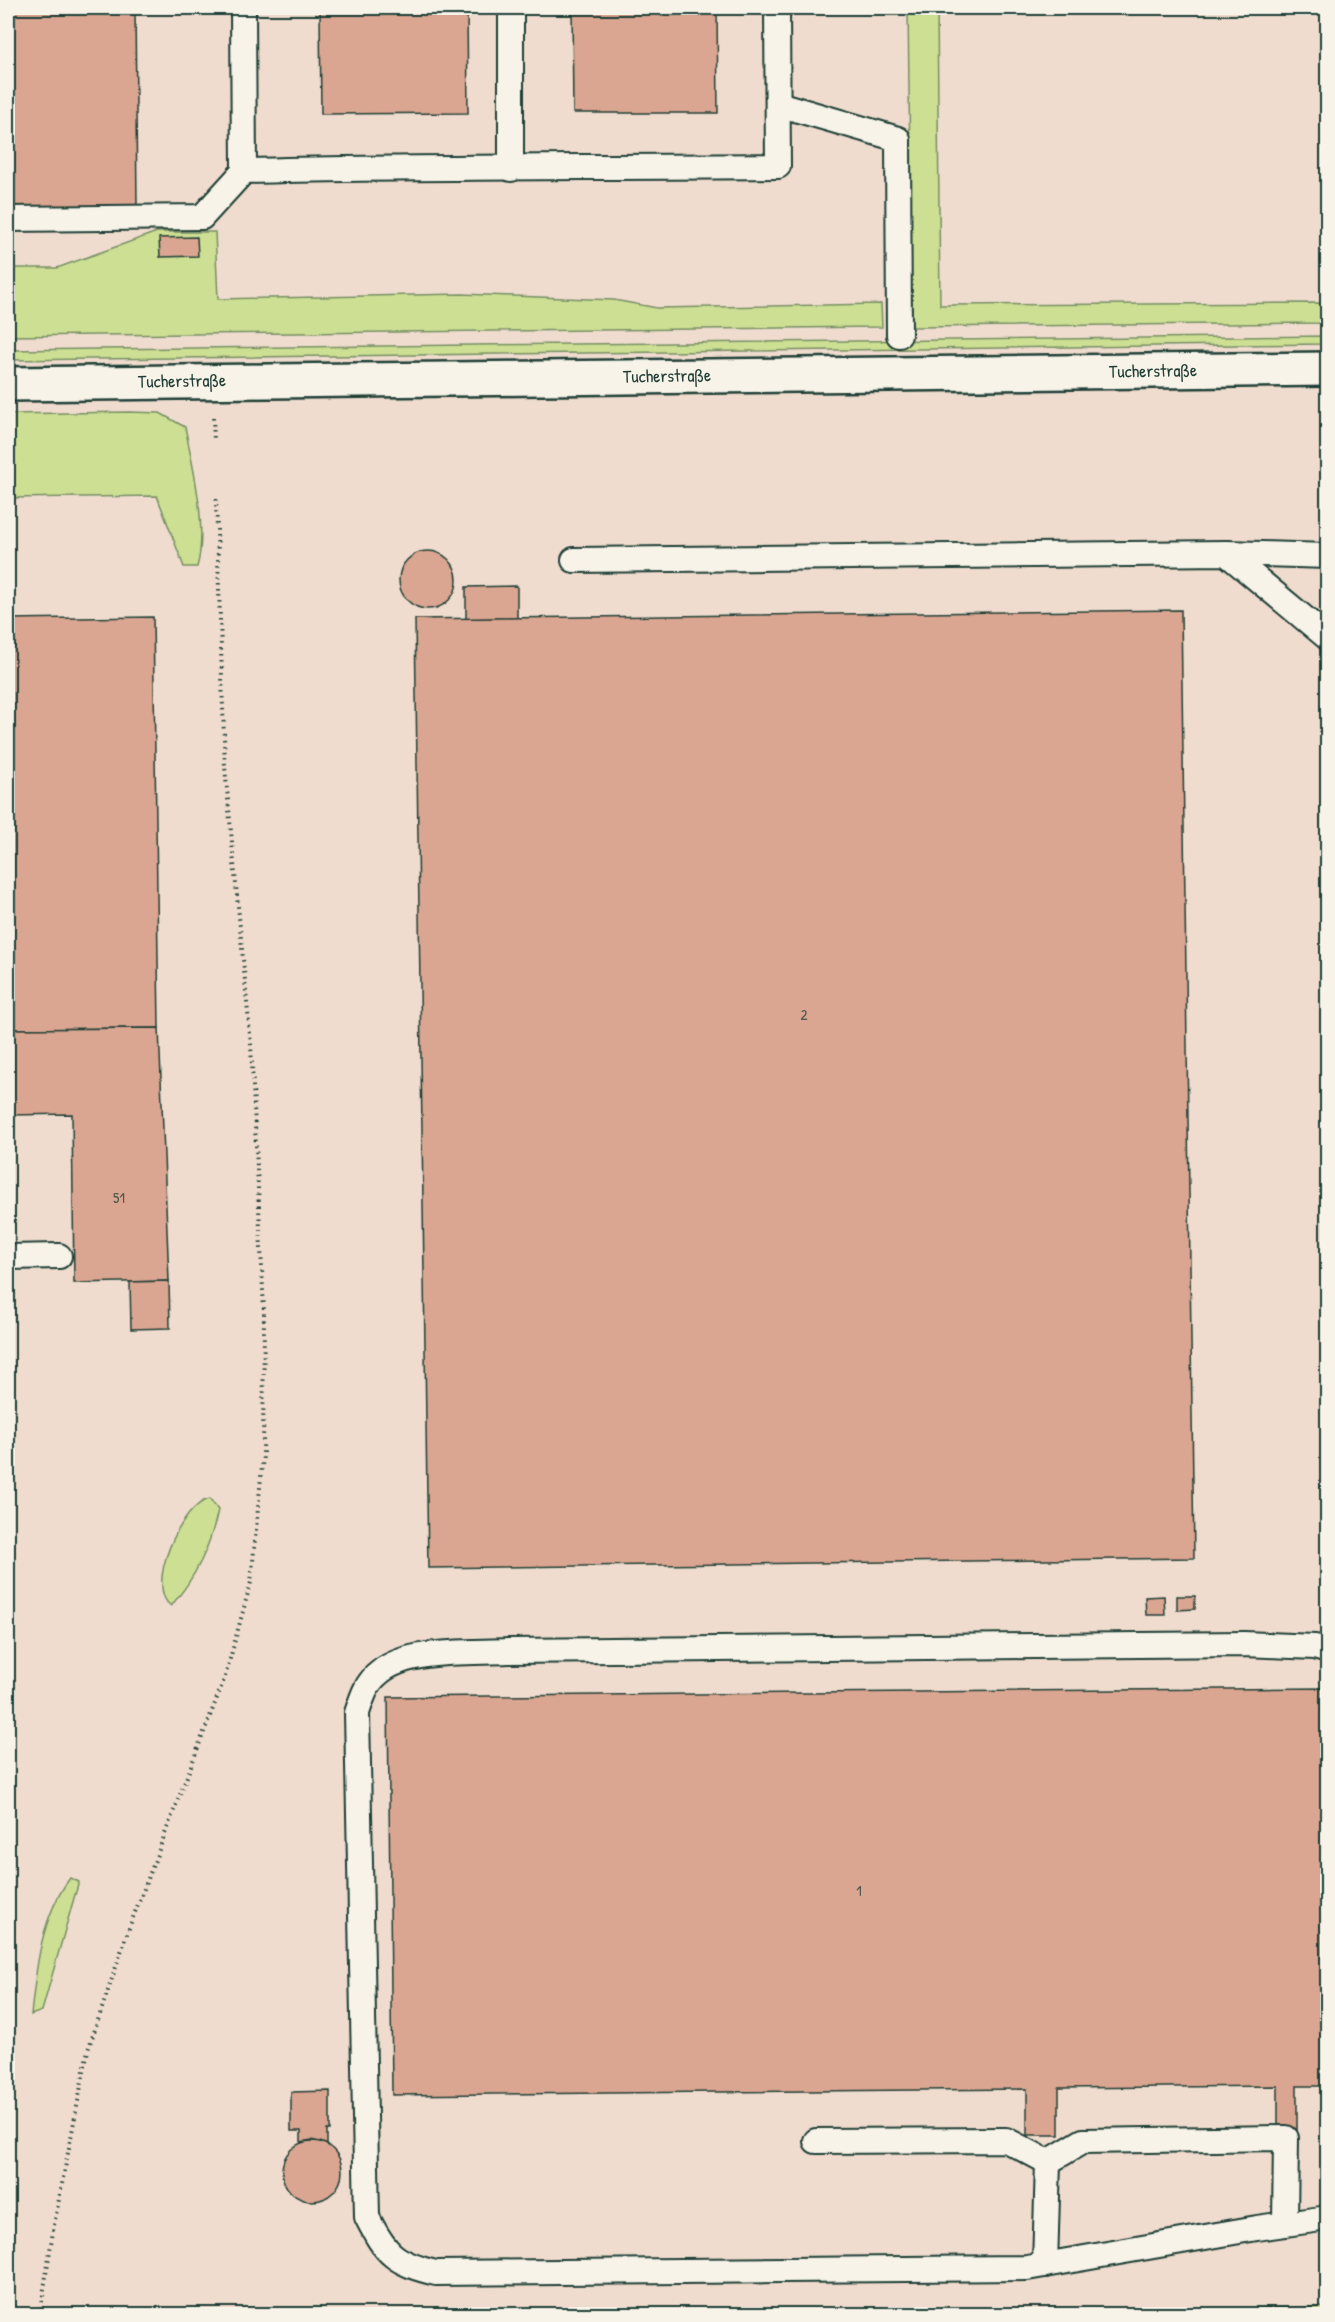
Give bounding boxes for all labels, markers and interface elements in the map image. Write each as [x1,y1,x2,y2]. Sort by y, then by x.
street label: Tucherstraße [1109,357,1197,384]
street label: Tucherstraße [623,362,711,389]
street label: Tucherstraße [138,367,226,394]
house number: 2 [800,1004,808,1025]
house number: 51 [113,1187,125,1208]
house number: 1 [856,1880,862,1901]

